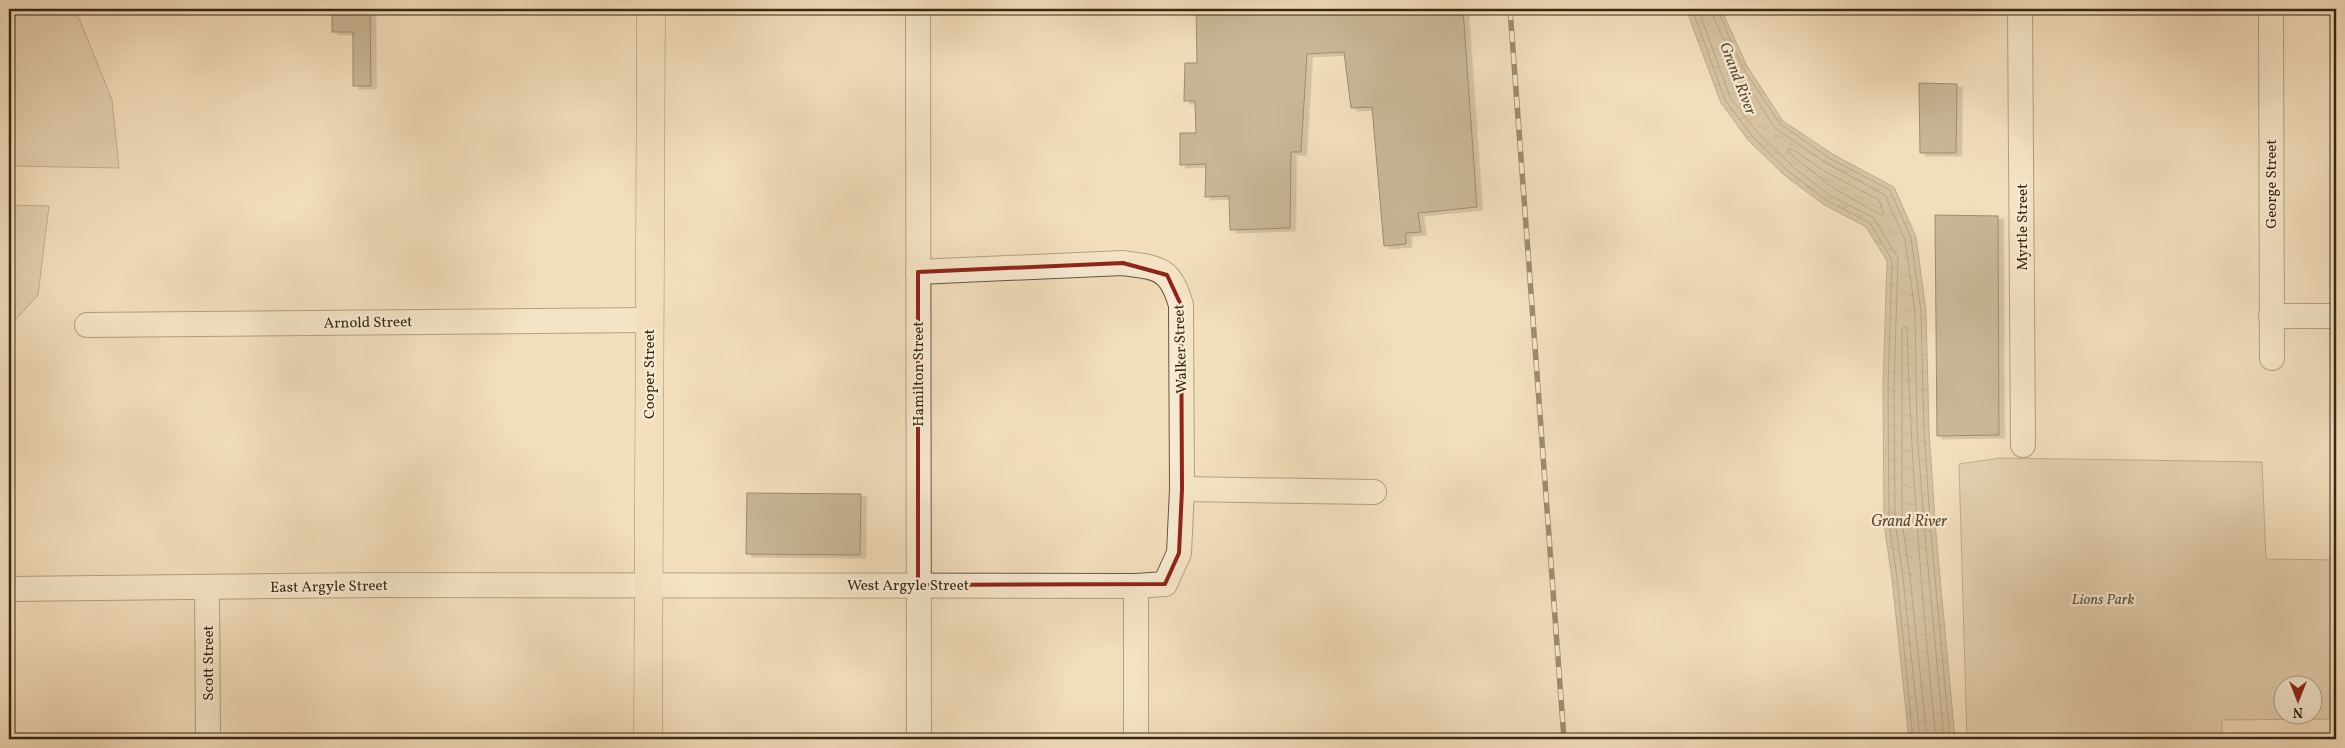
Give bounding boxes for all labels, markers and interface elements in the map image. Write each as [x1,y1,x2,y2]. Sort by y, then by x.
water label: Grand River [1713,39,1761,119]
street label: George Street [2262,139,2283,229]
street label: Myrtle Street [2013,184,2034,270]
street label: Walker Street [1169,304,1194,394]
street label: Arnold Street [323,312,413,335]
street label: Hamilton Street [909,321,930,427]
street label: Cooper Street [640,329,661,419]
water label: Grand River [1871,511,1948,533]
street label: East Argyle Street [270,576,388,599]
street label: West Argyle Street [847,576,969,597]
park label: Lions Park [2072,590,2134,611]
street label: Scott Street [199,625,220,701]
north arrow [2272,676,2322,726]
text: N [2293,702,2303,721]

